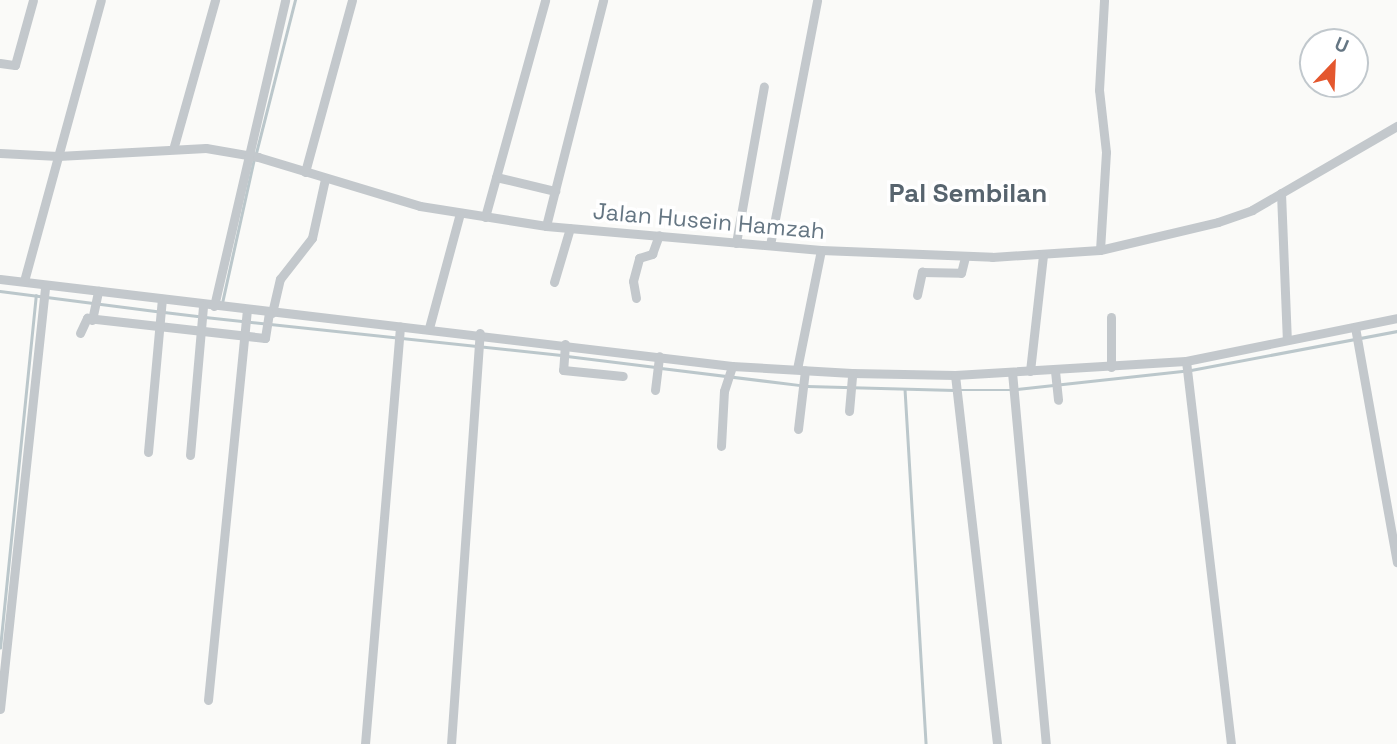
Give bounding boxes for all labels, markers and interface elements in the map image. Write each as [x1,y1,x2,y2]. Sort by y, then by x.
north arrow [1299,28,1369,98]
text: U [1331,31,1352,59]
district label: Pal Sembilan [889,178,1047,210]
street label: Jalan Husein Hamzah [592,197,826,245]

